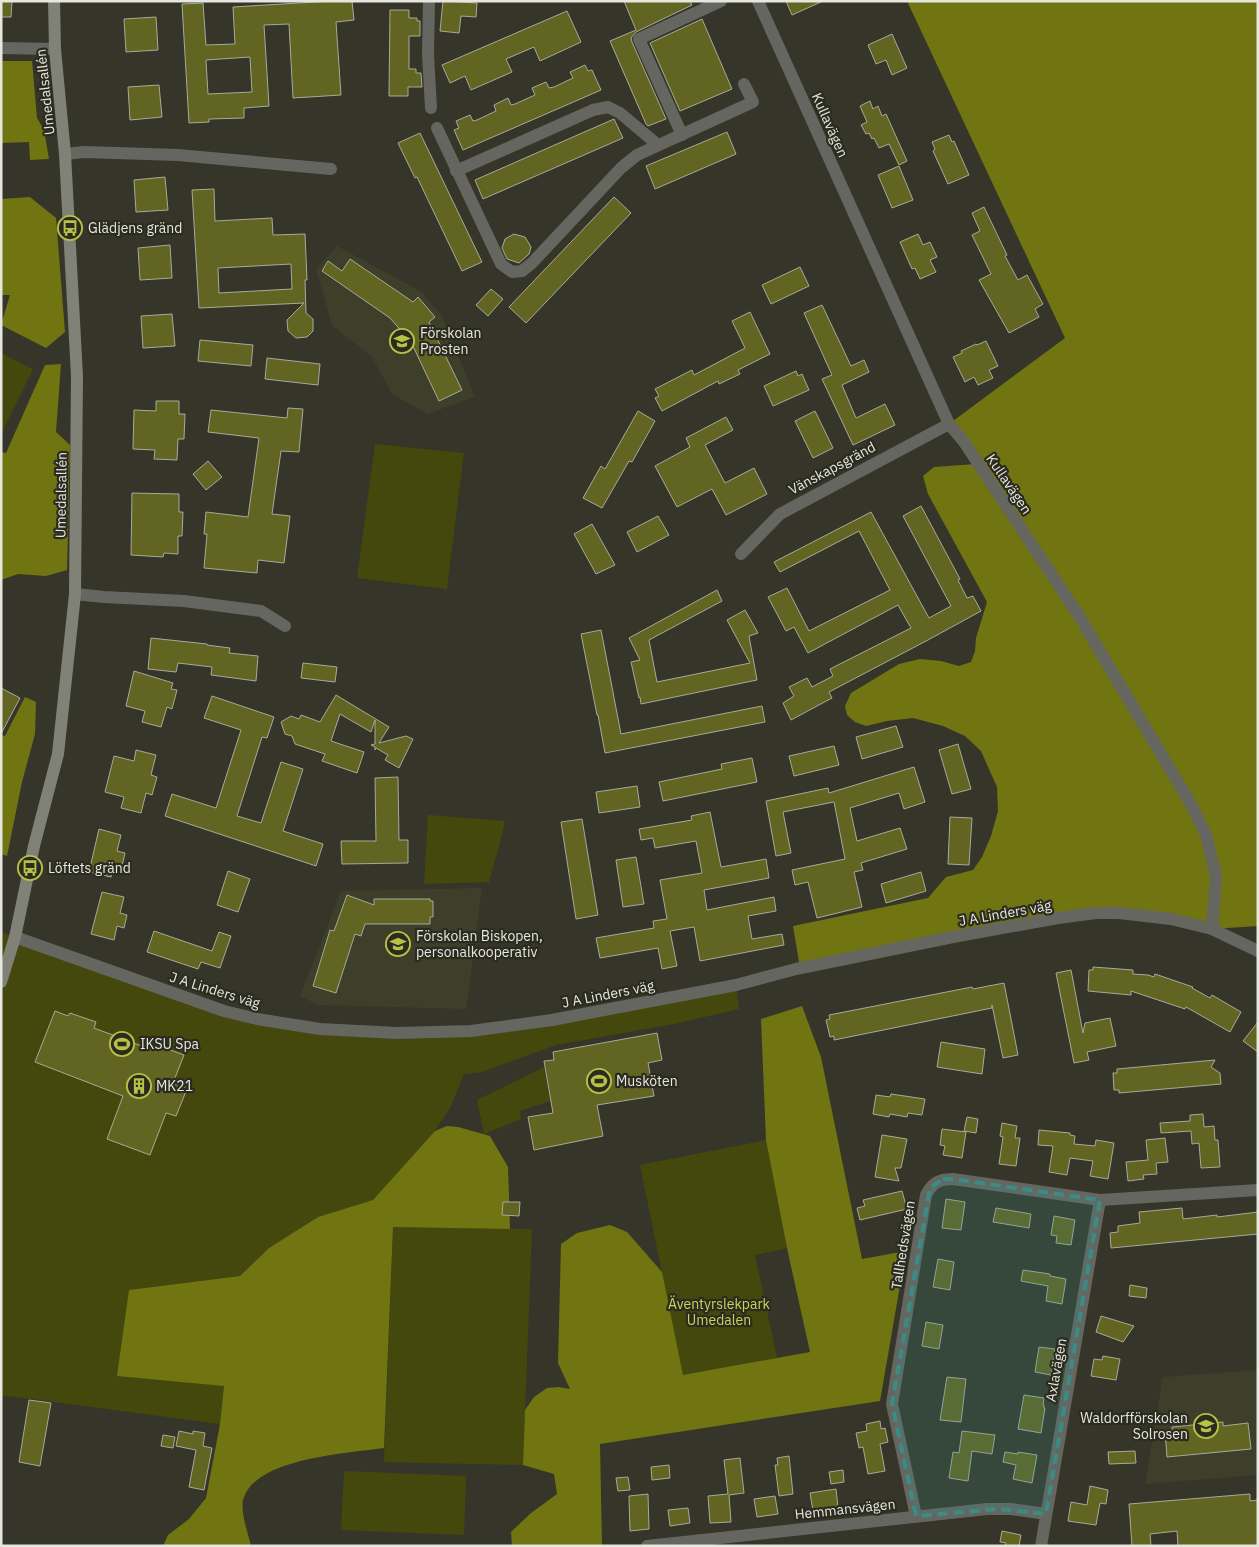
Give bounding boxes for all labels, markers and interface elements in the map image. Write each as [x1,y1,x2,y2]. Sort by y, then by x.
street label: Umedalsallén [32,48,58,136]
street label: Kullavägen [808,90,852,160]
bus stop icon: Glädjens gränd [57,215,83,241]
place label: Glädjens gränd [88,219,182,237]
place label: Förskolan Prosten [420,324,482,358]
school or university icon: Förskolan Prosten [389,328,415,354]
street label: Vänskapsgränd [785,438,879,498]
street label: Kullavägen [982,450,1036,518]
street label: Umedalsallén [51,452,71,538]
bus stop icon: Löftets gränd [17,855,43,881]
place label: Löftets gränd [48,859,131,877]
street label: J A Linders väg [957,896,1053,930]
place label: Förskolan Biskopen, personalkooperativ [416,927,543,961]
school or university icon: Förskolan Biskopen, personalkooperativ [385,931,411,957]
street label: J A Linders väg [167,968,263,1013]
street label: J A Linders väg [560,976,656,1012]
sports icon: IKSU Spa [109,1031,135,1057]
place label: IKSU Spa [140,1035,200,1053]
sports icon: Musköten [586,1068,612,1094]
place label: Musköten [616,1072,678,1090]
building icon: MK21 [126,1073,152,1099]
place label: MK21 [156,1077,193,1095]
street label: Tallhedsvägen [887,1199,919,1291]
park label: Äventyrslekpark Umedalen [668,1295,771,1329]
street label: Axlavägen [1042,1337,1070,1403]
place label: Waldorfförskolan Solrosen [1080,1409,1188,1443]
school or university icon: Waldorfförskolan Solrosen [1193,1413,1219,1439]
street label: Hemmansvägen [794,1495,896,1523]

